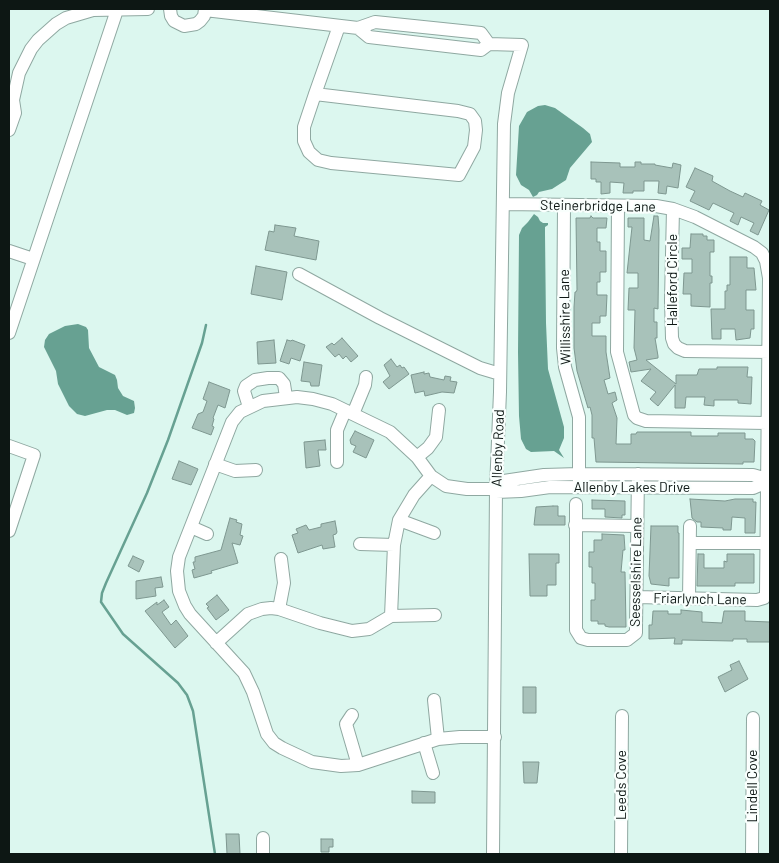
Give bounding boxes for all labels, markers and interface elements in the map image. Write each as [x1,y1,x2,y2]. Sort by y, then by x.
street label: Steinerbridge Lane [540,197,656,215]
street label: Halleford Circle [664,234,680,326]
street label: Willisshire Lane [556,269,574,365]
street label: Allenby Road [488,409,508,487]
street label: Allenby Lakes Drive [574,479,690,495]
street label: Seesselshire Lane [627,517,645,627]
street label: Friarlynch Lane [653,590,747,608]
street label: Lindell Cove [744,749,760,823]
street label: Leeds Cove [613,750,629,820]

